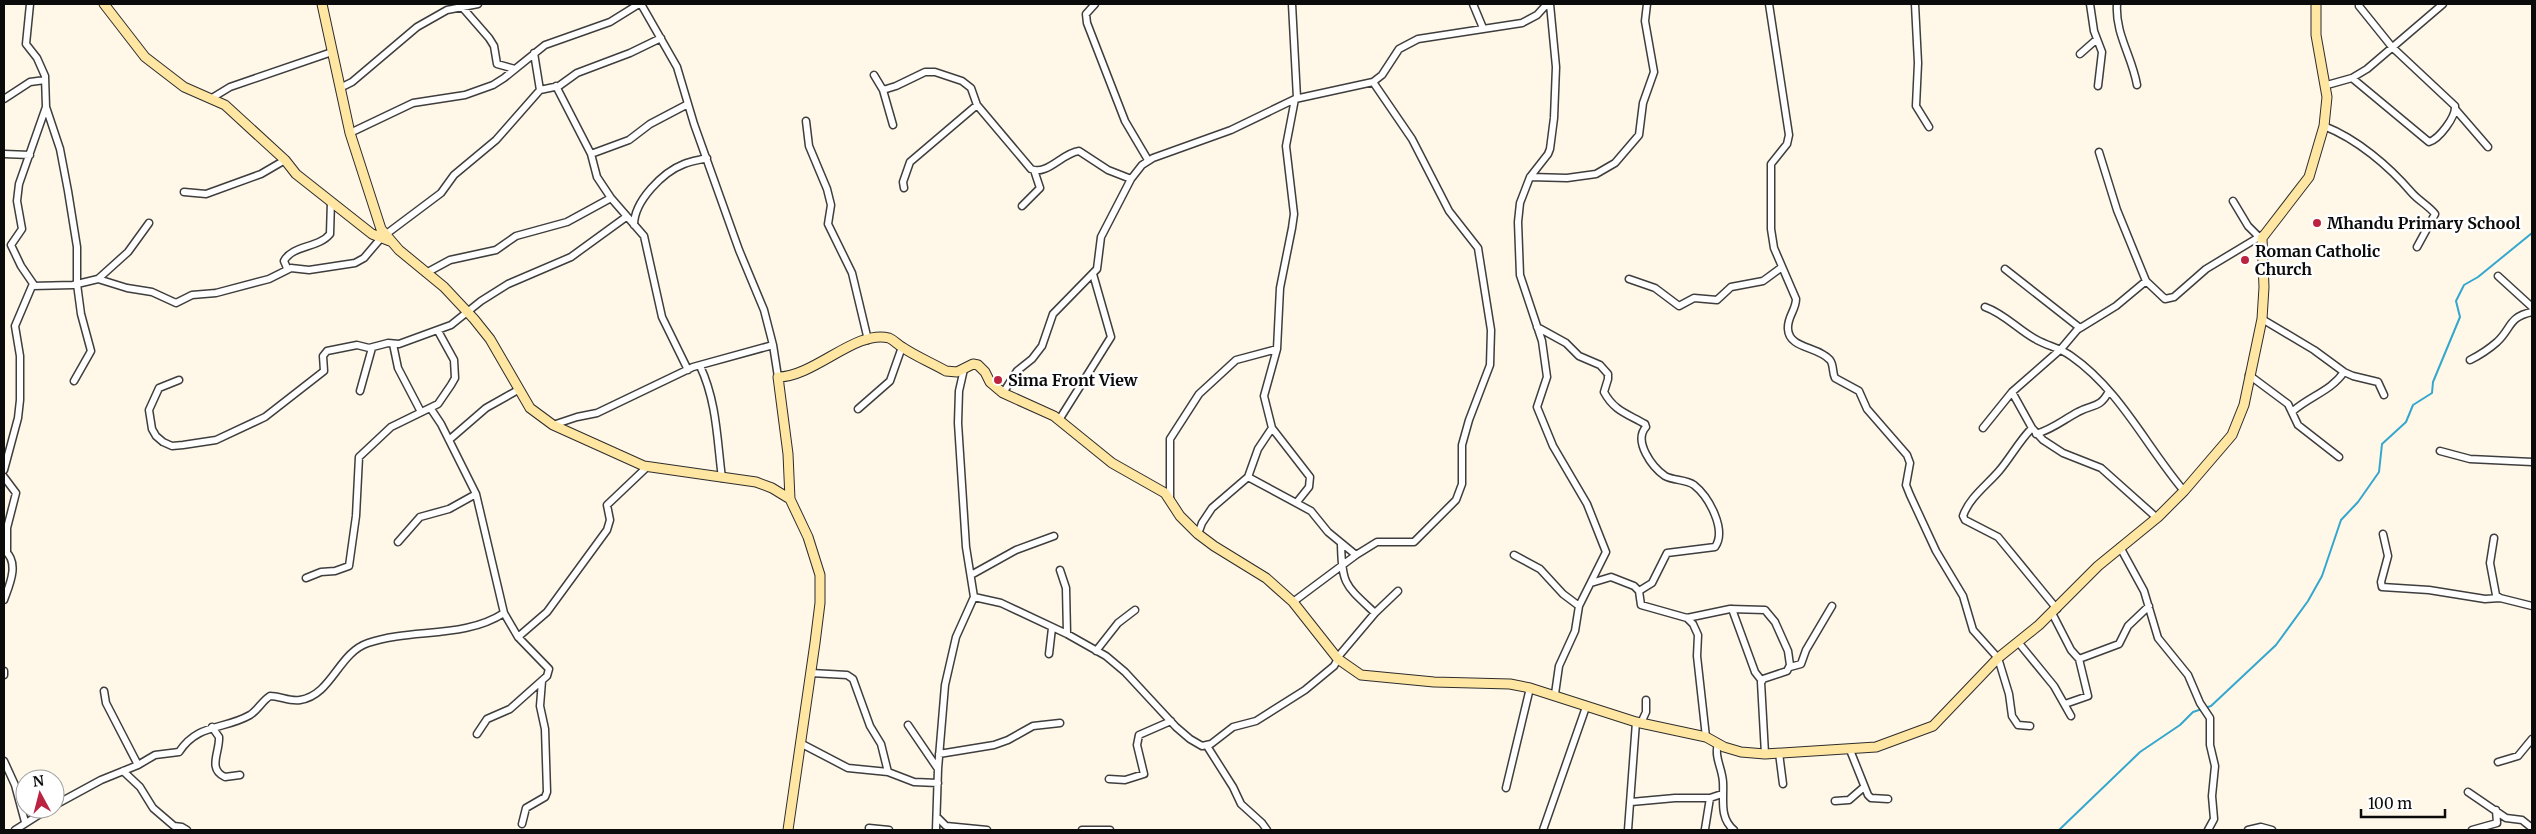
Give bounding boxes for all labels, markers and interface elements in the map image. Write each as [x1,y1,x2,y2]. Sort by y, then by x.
place label: Mhandu Primary School [2327,213,2520,233]
marker: Mhandu Primary School [2311,217,2323,229]
place label: Roman Catholic Church [2255,241,2380,279]
marker: Roman Catholic Church [2239,254,2251,266]
place label: Sima Front View [1008,370,1138,390]
marker: Sima Front View [992,374,1004,386]
north arrow [15,769,65,819]
text: N [32,771,45,791]
scale bar [2361,786,2445,818]
text: 100 m [2368,794,2412,813]

